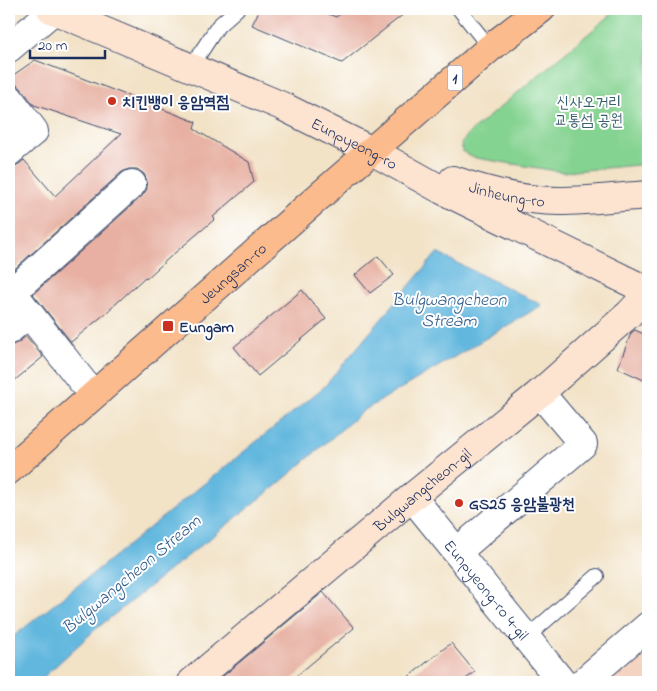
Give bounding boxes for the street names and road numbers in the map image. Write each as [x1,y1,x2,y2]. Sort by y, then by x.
road number: 1 [448,66,462,90]
street label: Eunpyeong-ro [306,112,401,177]
street label: Jinheung-ro [466,176,546,215]
street label: Jeungsan-ro [195,238,273,311]
street label: Bulgwangcheon-gil [368,443,478,539]
street label: Eunpyeong-ro 4-gil [437,535,534,647]

